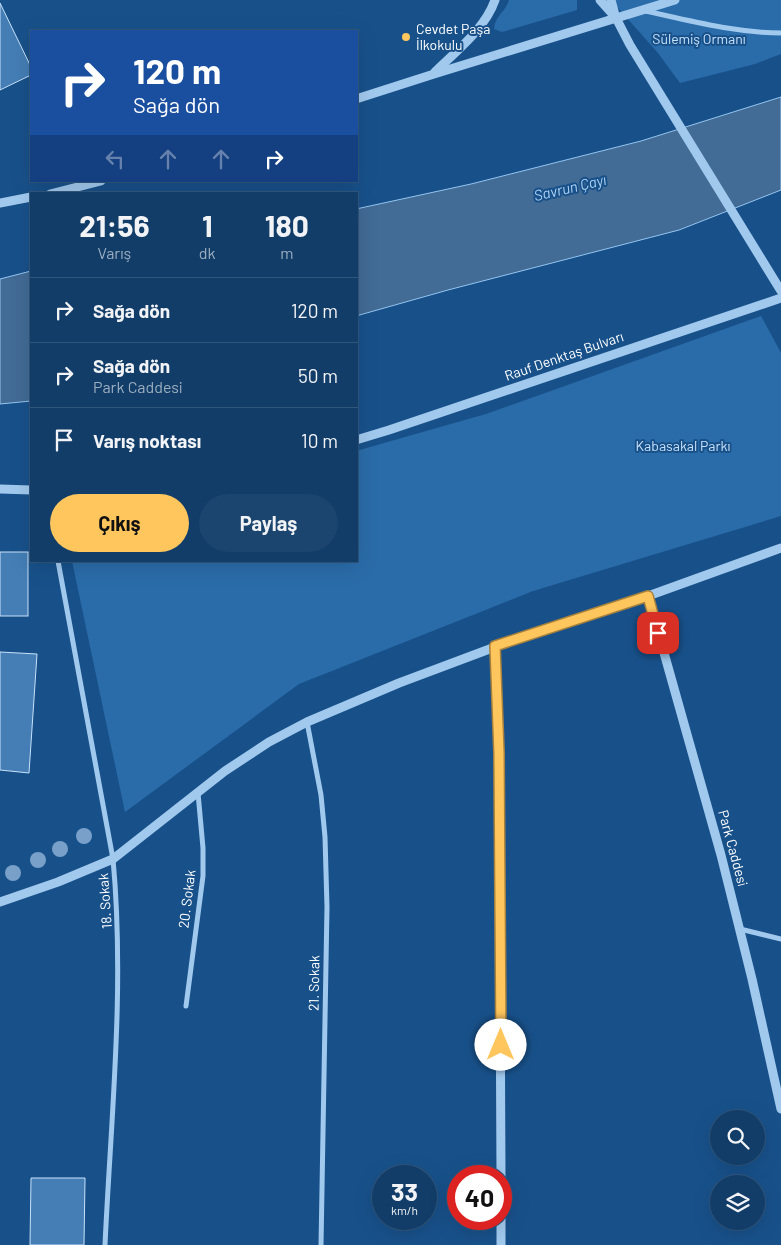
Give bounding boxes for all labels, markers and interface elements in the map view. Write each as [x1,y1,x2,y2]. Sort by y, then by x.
place label: Cevdet Paşa İlkokulu [416,20,490,53]
park label: Sülemiş Ormanı [652,30,746,47]
marker: Cevdet Paşa İlkokulu [400,31,412,43]
text: 120 m [133,49,221,91]
icon: right [50,50,115,115]
text: Sağa dön [133,91,220,117]
icon: left [101,145,129,173]
icon: ahead [154,145,182,173]
icon: ahead [207,145,235,173]
icon: right [260,145,288,173]
water label: Savrun Çayı [532,170,608,204]
text: 21:56 [79,207,150,243]
text: 1 [202,207,213,243]
text: 180 [265,207,309,243]
text: Varış [98,243,131,262]
text: dk [199,243,216,262]
text: m [280,243,293,262]
icon: right [50,296,78,324]
text: Sağa dön [93,299,170,322]
text: 120 m [291,299,338,322]
street label: Rauf Denktaş Bulvarı [502,327,625,384]
text: Sağa dön [93,354,170,377]
icon: right [50,361,78,389]
text: 50 m [298,364,338,387]
text: Park Caddesi [93,377,182,396]
icon: arrive [50,426,78,454]
text: Varış noktası [93,429,201,452]
text: 10 m [301,429,338,452]
park label: Kabasakal Parkı [636,437,730,454]
button: Çıkış [50,494,189,552]
button: Paylaş [199,494,338,552]
pin [637,612,679,654]
icon: arrive [644,619,672,647]
street label: Park Caddesi [715,808,752,888]
street label: 20. Sokak [174,869,199,929]
street label: 18. Sokak [94,873,115,929]
street label: 21. Sokak [305,955,322,1011]
position arrow [474,1018,526,1070]
map controls [710,1110,765,1230]
button: search [710,1110,765,1165]
speed limit sign: 40 [447,1165,512,1230]
button: layers [710,1175,765,1230]
text: 33 [391,1176,418,1206]
text: km/h [391,1203,418,1217]

